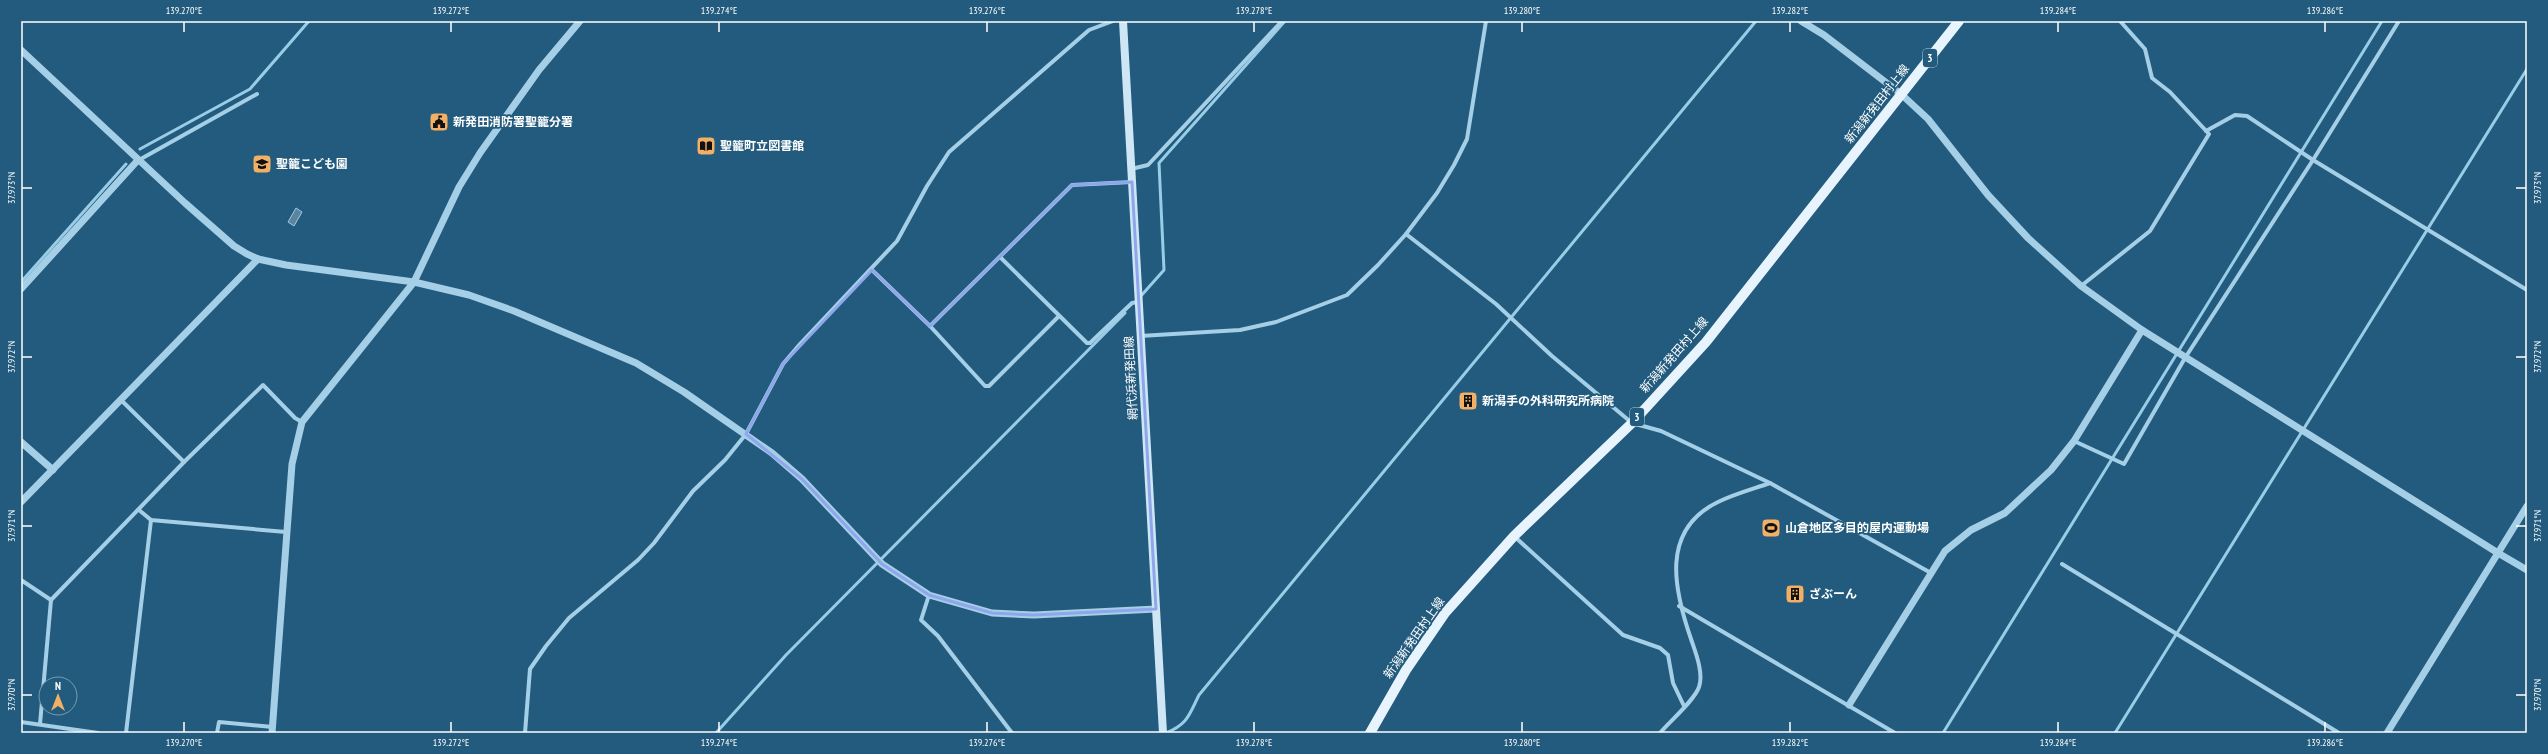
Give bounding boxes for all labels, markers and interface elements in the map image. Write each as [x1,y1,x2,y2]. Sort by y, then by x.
text: 139.270°E [166,4,202,17]
text: 139.272°E [433,4,469,17]
text: 139.274°E [701,4,737,17]
text: 139.276°E [969,4,1005,17]
text: 139.278°E [1236,4,1272,17]
text: 139.280°E [1504,4,1540,17]
text: 139.282°E [1772,4,1808,17]
text: 139.284°E [2040,4,2076,17]
text: 139.286°E [2307,4,2343,17]
road number: 3 [1923,49,1937,67]
street label: 新潟新発田村上線 [1841,61,1912,146]
public building icon: 新発田消防署聖籠分署 [428,111,450,133]
place label: 新発田消防署聖籠分署 [453,114,573,129]
library icon: 聖籠町立図書館 [695,135,717,157]
place label: 聖籠町立図書館 [720,138,804,153]
school or university icon: 聖籠こども園 [251,153,273,175]
place label: 聖籠こども園 [276,156,348,171]
text: 37.973°N [5,172,18,204]
text: 37.973°N [2531,172,2544,204]
street label: 新潟新発田村上線 [1636,314,1711,396]
street label: 網代浜新発田線 [1121,336,1140,420]
text: 37.972°N [5,341,18,373]
text: 37.972°N [2531,341,2544,373]
building icon: 新潟手の外科研究所病院 [1457,390,1479,412]
place label: 新潟手の外科研究所病院 [1482,393,1614,408]
road number: 3 [1630,408,1644,426]
text: 37.971°N [5,510,18,542]
text: 37.971°N [2531,510,2544,542]
sports icon: 山倉地区多目的屋内運動場 [1760,517,1782,539]
place label: 山倉地区多目的屋内運動場 [1785,520,1929,535]
building icon: ざぶーん [1784,583,1806,605]
place label: ざぶーん [1809,586,1857,601]
street label: 新潟新発田村上線 [1380,594,1447,681]
north arrow [38,676,78,716]
text: 37.970°N [5,679,18,711]
text: N [55,679,61,693]
text: 37.970°N [2531,679,2544,711]
text: 139.270°E [166,736,202,749]
text: 139.272°E [433,736,469,749]
text: 139.274°E [701,736,737,749]
text: 139.276°E [969,736,1005,749]
text: 139.278°E [1236,736,1272,749]
text: 139.280°E [1504,736,1540,749]
text: 139.282°E [1772,736,1808,749]
text: 139.284°E [2040,736,2076,749]
text: 139.286°E [2307,736,2343,749]

